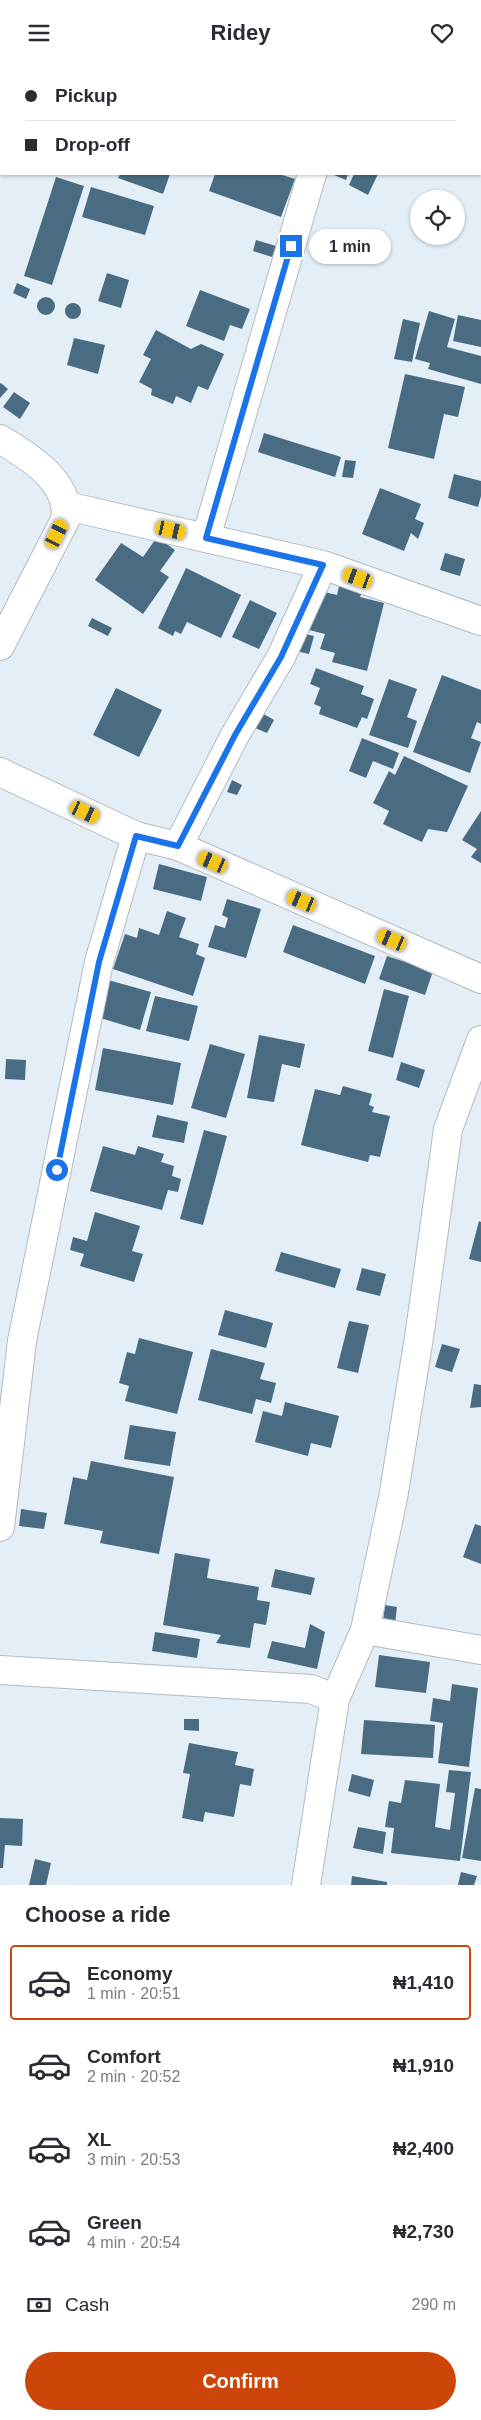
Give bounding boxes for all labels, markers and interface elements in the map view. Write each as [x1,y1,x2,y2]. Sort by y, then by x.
icon: menu [25,19,53,47]
icon: heart [428,19,456,47]
text: Ridey [211,20,270,45]
text: Pickup [55,85,117,106]
text: Drop-off [55,134,130,155]
map controls [410,190,465,245]
button: locate [410,190,465,245]
callout: 1 min [308,229,391,263]
route end [280,235,302,257]
text: 1 min [329,238,371,255]
car [43,517,70,551]
car [154,519,187,541]
car [341,566,374,590]
car [68,799,101,825]
car [196,849,229,875]
car [285,888,318,914]
car [375,927,408,953]
route start [46,1159,68,1181]
text: Choose a ride [25,1902,170,1927]
icon: car [27,1960,72,2005]
text: Economy [87,1963,173,1984]
text: ₦1,410 [393,1972,454,1993]
text: 1 min · 20:51 [87,1985,180,2002]
icon: car [27,2043,72,2088]
text: Comfort [87,2046,161,2067]
text: ₦1,910 [393,2055,454,2076]
text: 2 min · 20:52 [87,2068,180,2085]
icon: car [27,2126,72,2171]
text: XL [87,2129,111,2150]
text: ₦2,400 [393,2138,454,2159]
text: 3 min · 20:53 [87,2151,180,2168]
icon: car [27,2209,72,2254]
text: Green [87,2212,142,2233]
text: ₦2,730 [393,2221,454,2242]
text: 4 min · 20:54 [87,2234,180,2251]
icon: cash [25,2291,53,2319]
text: Cash [65,2294,109,2315]
text: 290 m [412,2296,456,2313]
button: Confirm [25,2352,456,2410]

